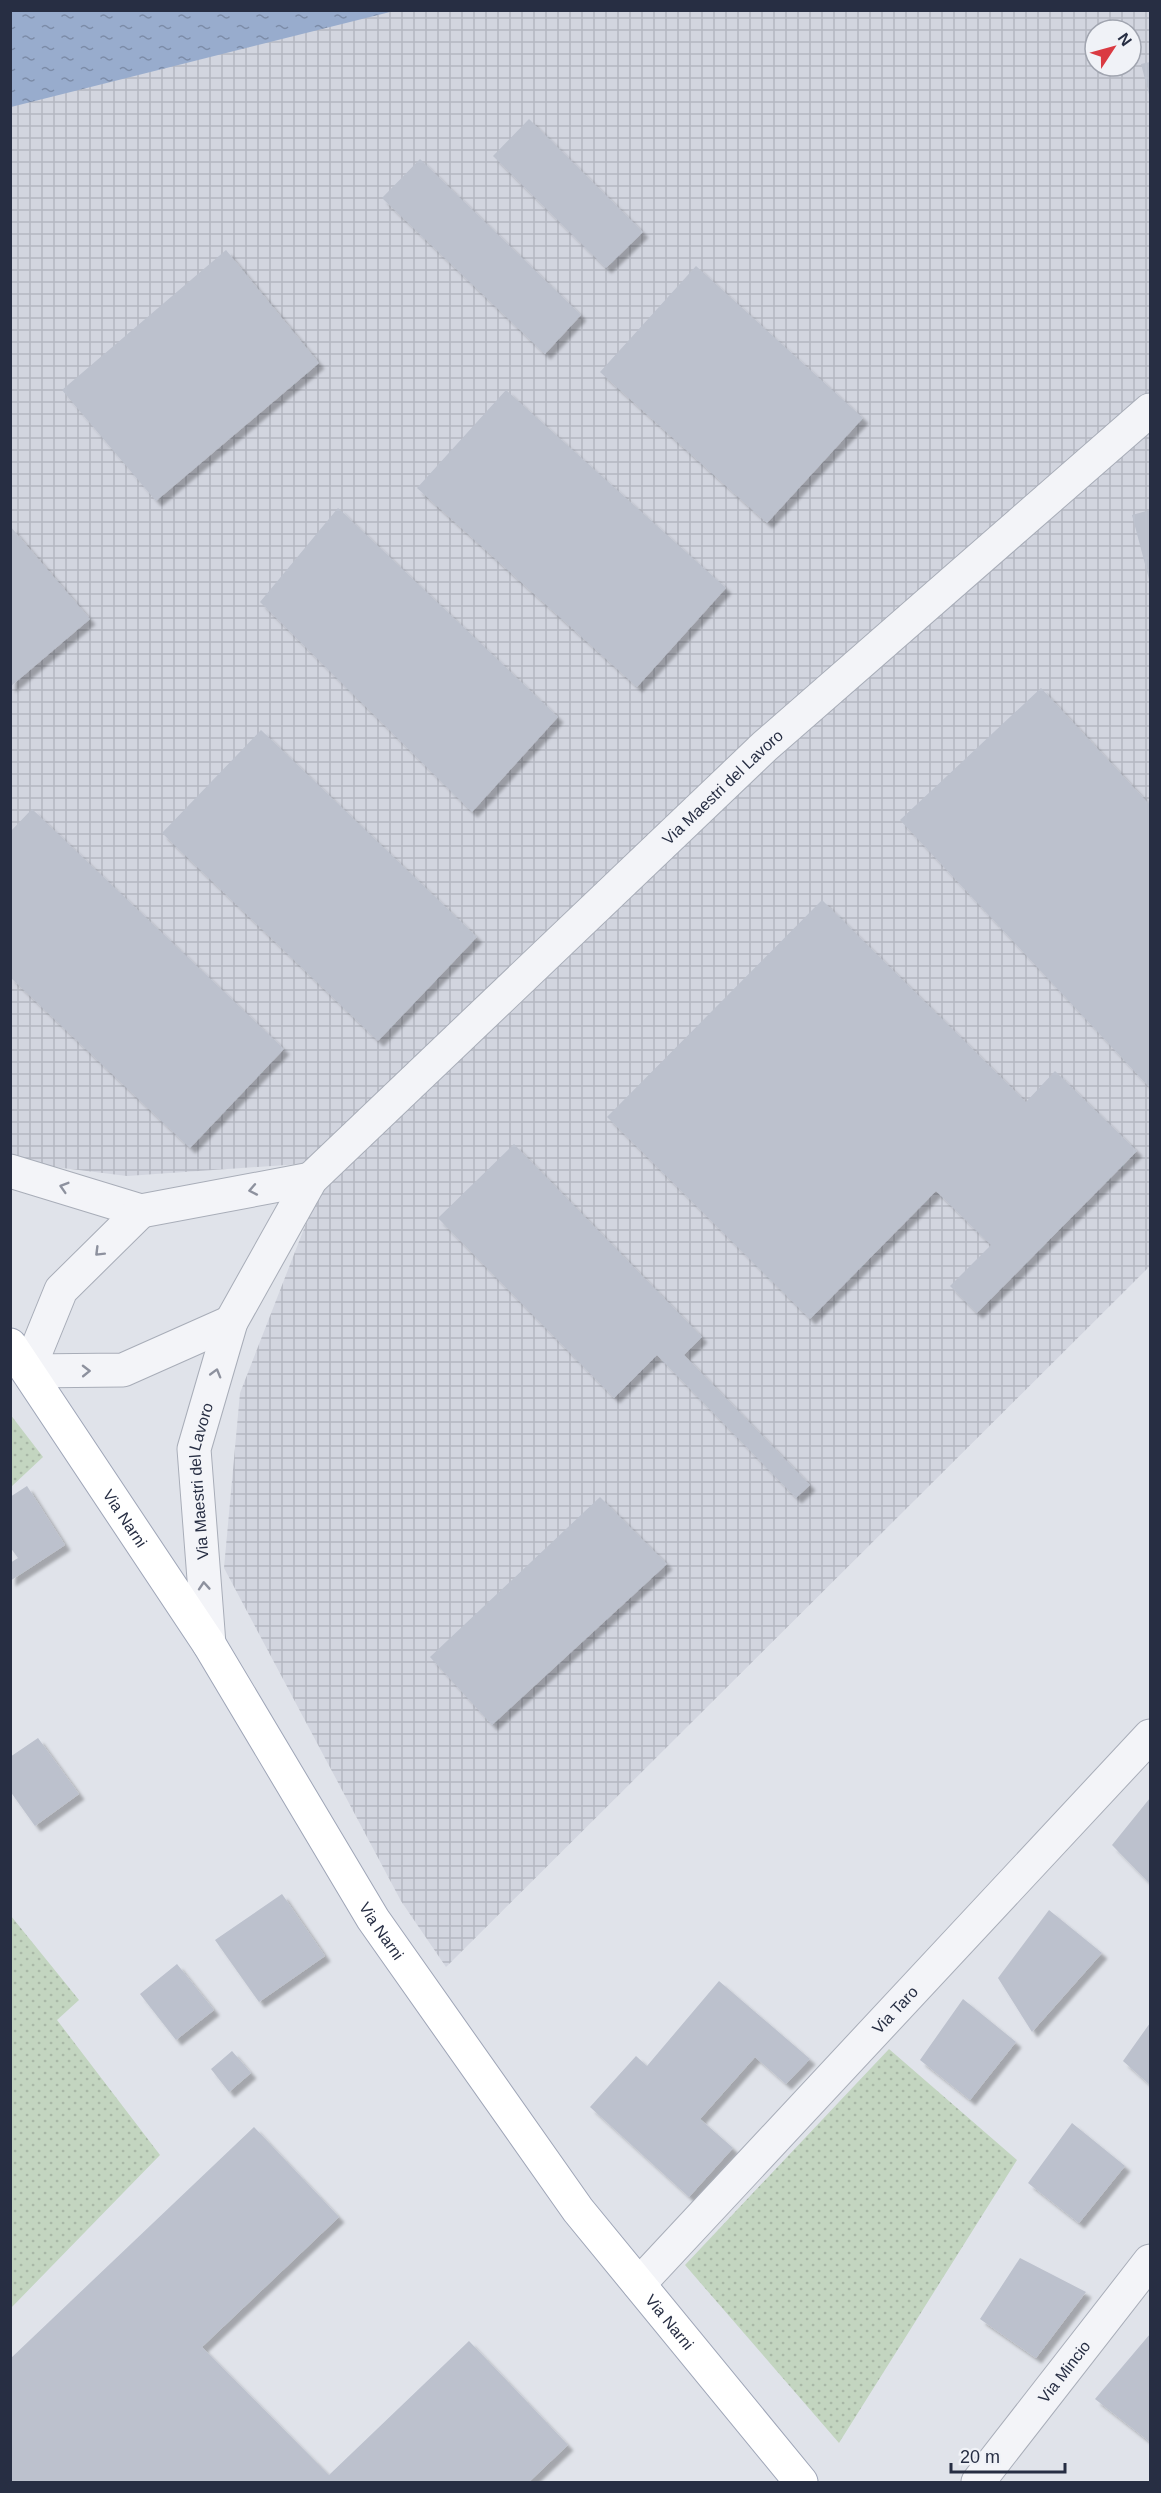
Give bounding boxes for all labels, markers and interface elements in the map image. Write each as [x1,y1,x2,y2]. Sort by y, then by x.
north arrow [1083,18,1143,78]
text: N [1114,30,1135,49]
street label: Via Maestri del Lavoro [659,726,786,848]
one-way arrow [59,1182,70,1194]
one-way arrow [249,1183,258,1195]
one-way arrow [96,1245,106,1256]
one-way arrow [82,1365,91,1377]
one-way arrow [209,1368,221,1379]
street label: Via Maestri del Lavoro [186,1401,216,1560]
street label: Via Narni [100,1486,150,1550]
one-way arrow [198,1581,211,1590]
street label: Via Narni [356,1899,407,1963]
street label: Via Taro [869,1983,921,2037]
street label: Via Narni [642,2291,697,2353]
street label: Via Mincio [1035,2337,1093,2406]
scale bar [951,2436,1065,2474]
text: 20 m [960,2447,1000,2467]

